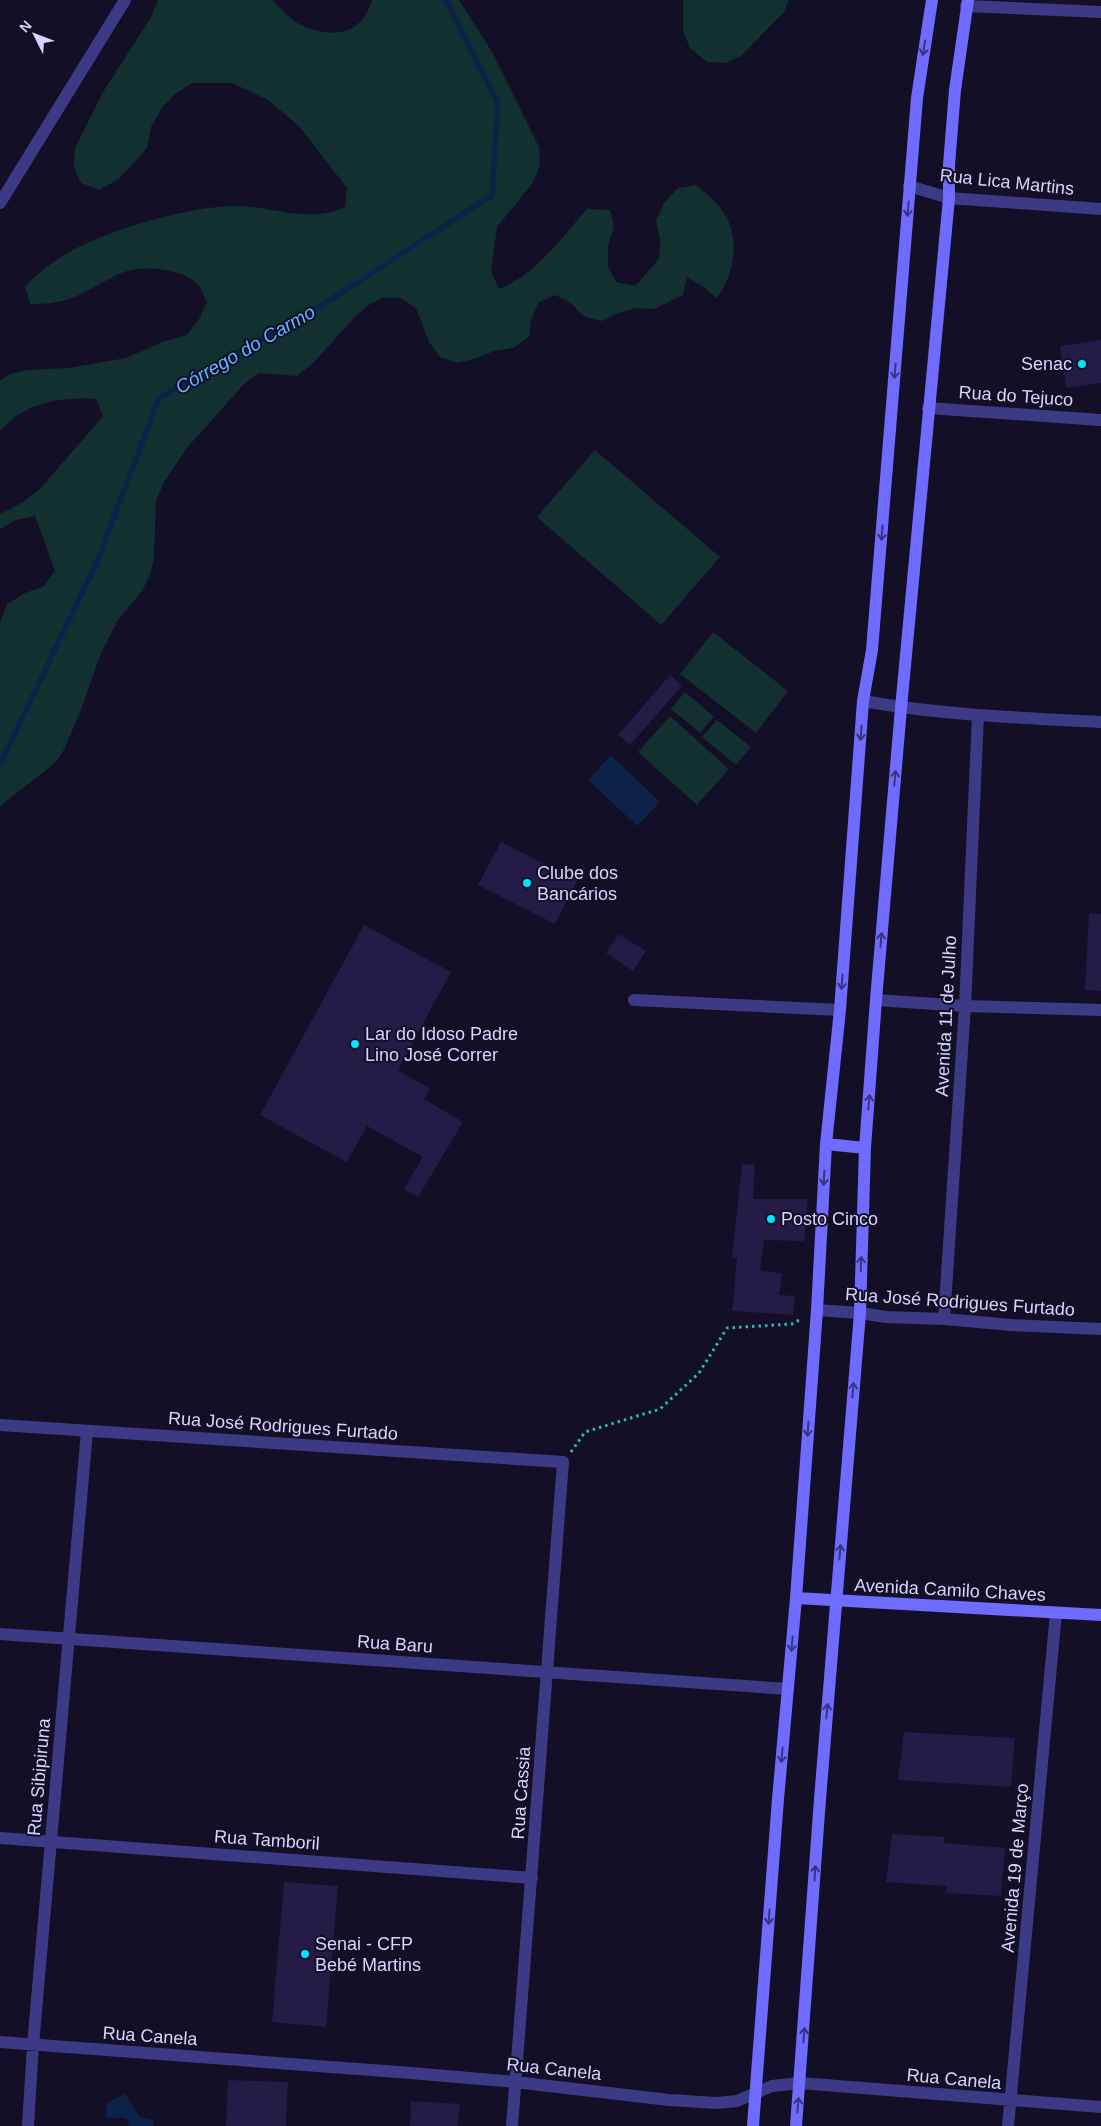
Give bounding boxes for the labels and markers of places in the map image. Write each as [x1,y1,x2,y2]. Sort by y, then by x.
place label: Senac [1021,354,1072,374]
marker: Senac [1076,358,1088,370]
place label: Clube dos Bancários [537,863,618,904]
marker: Clube dos Bancários [521,877,533,889]
place label: Lar do Idoso Padre Lino José Correr [365,1024,518,1065]
marker: Lar do Idoso Padre Lino José Correr [349,1038,361,1050]
place label: Posto Cinco [781,1209,878,1229]
marker: Posto Cinco [765,1213,777,1225]
place label: Senai - CFP Bebé Martins [315,1934,421,1975]
marker: Senai - CFP Bebé Martins [299,1948,311,1960]

